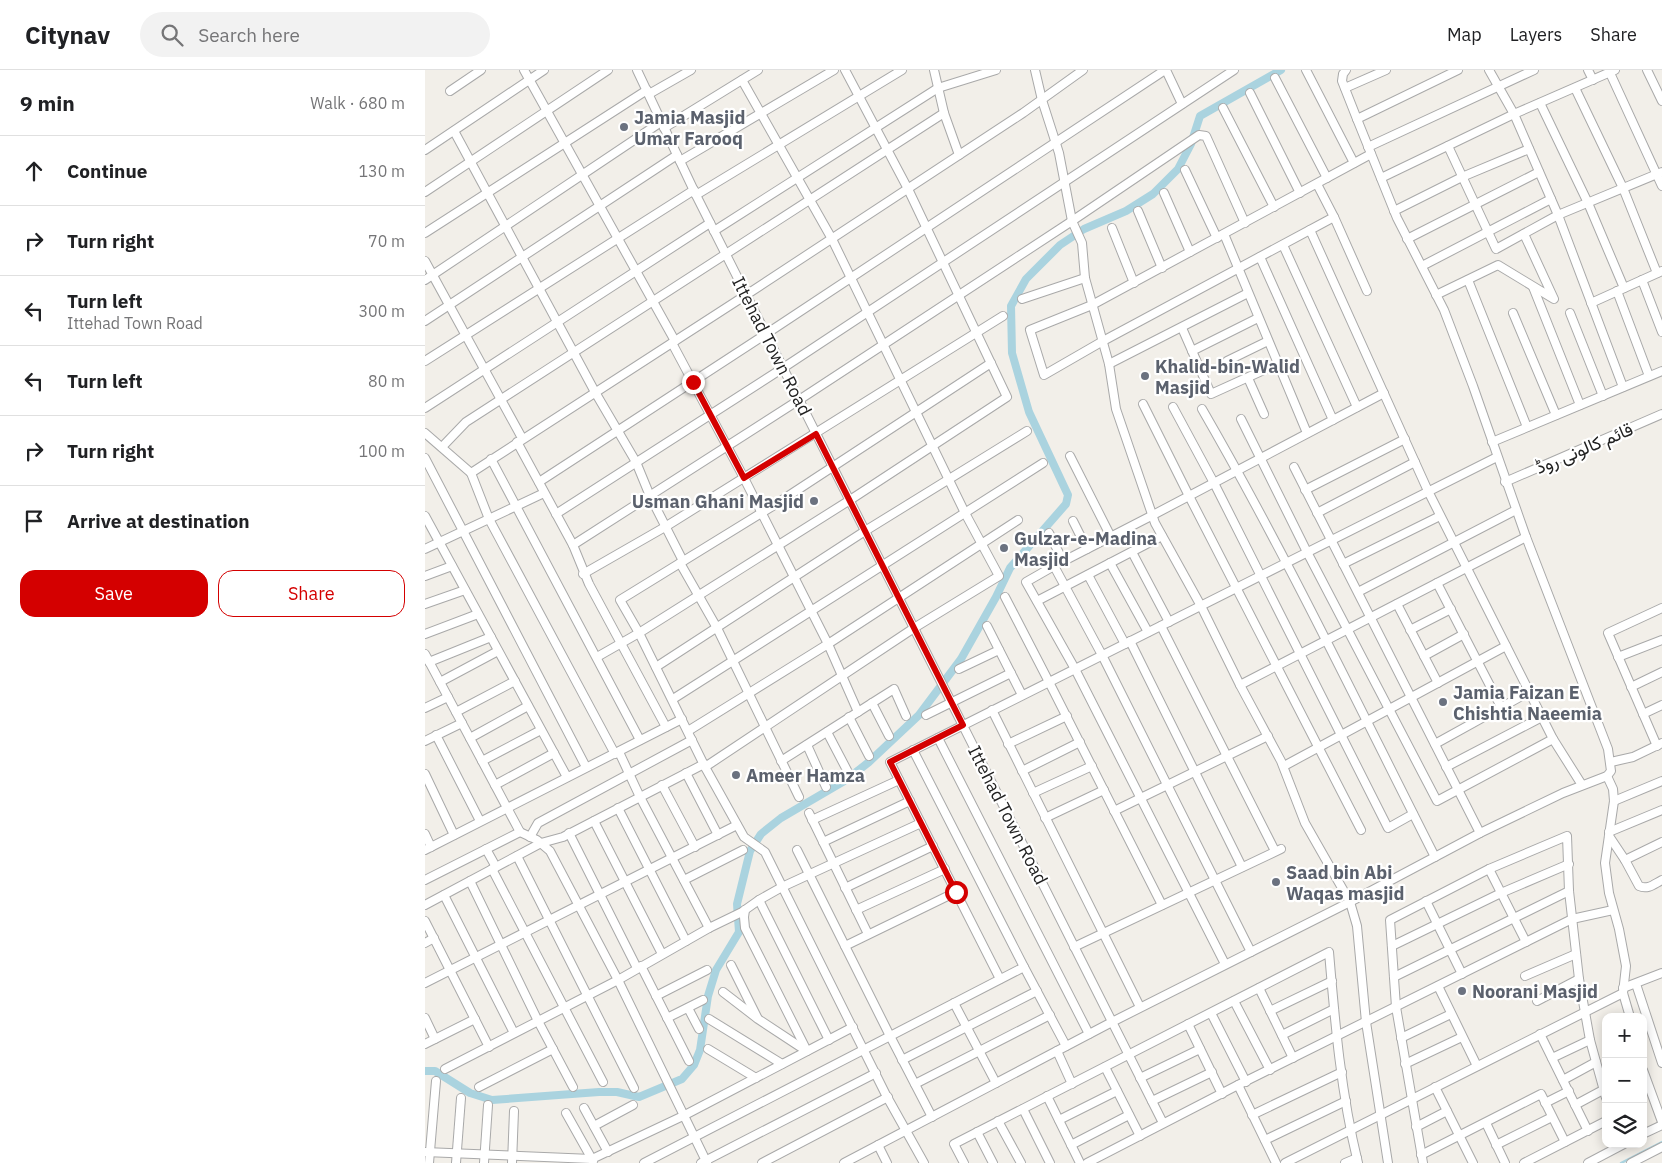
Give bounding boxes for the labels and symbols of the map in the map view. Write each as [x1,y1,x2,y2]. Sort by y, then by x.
place label: Jamia Masjid Umar Farooq [634,106,745,150]
marker: Jamia Masjid Umar Farooq [618,121,630,133]
street label: Ittehad Town Road [727,273,817,419]
place label: Khalid-bin-Walid Masjid [1155,355,1300,399]
marker: Khalid-bin-Walid Masjid [1139,370,1151,382]
route end [682,371,705,394]
street label: قائم کالونی روڈ [1532,417,1637,480]
place label: Usman Ghani Masjid [632,490,804,513]
marker: Usman Ghani Masjid [808,495,820,507]
place label: Gulzar-e-Madina Masjid [1014,527,1157,571]
marker: Gulzar-e-Madina Masjid [998,542,1010,554]
place label: Jamia Faizan E Chishtia Naeemia [1453,681,1602,725]
marker: Jamia Faizan E Chishtia Naeemia [1437,696,1449,708]
street label: Ittehad Town Road [963,742,1053,888]
place label: Ameer Hamza [746,764,865,787]
marker: Ameer Hamza [730,769,742,781]
place label: Saad bin Abi Waqas masjid [1286,861,1404,905]
marker: Saad bin Abi Waqas masjid [1270,876,1282,888]
route start [945,881,968,904]
place label: Noorani Masjid [1472,980,1598,1003]
marker: Noorani Masjid [1456,985,1468,997]

